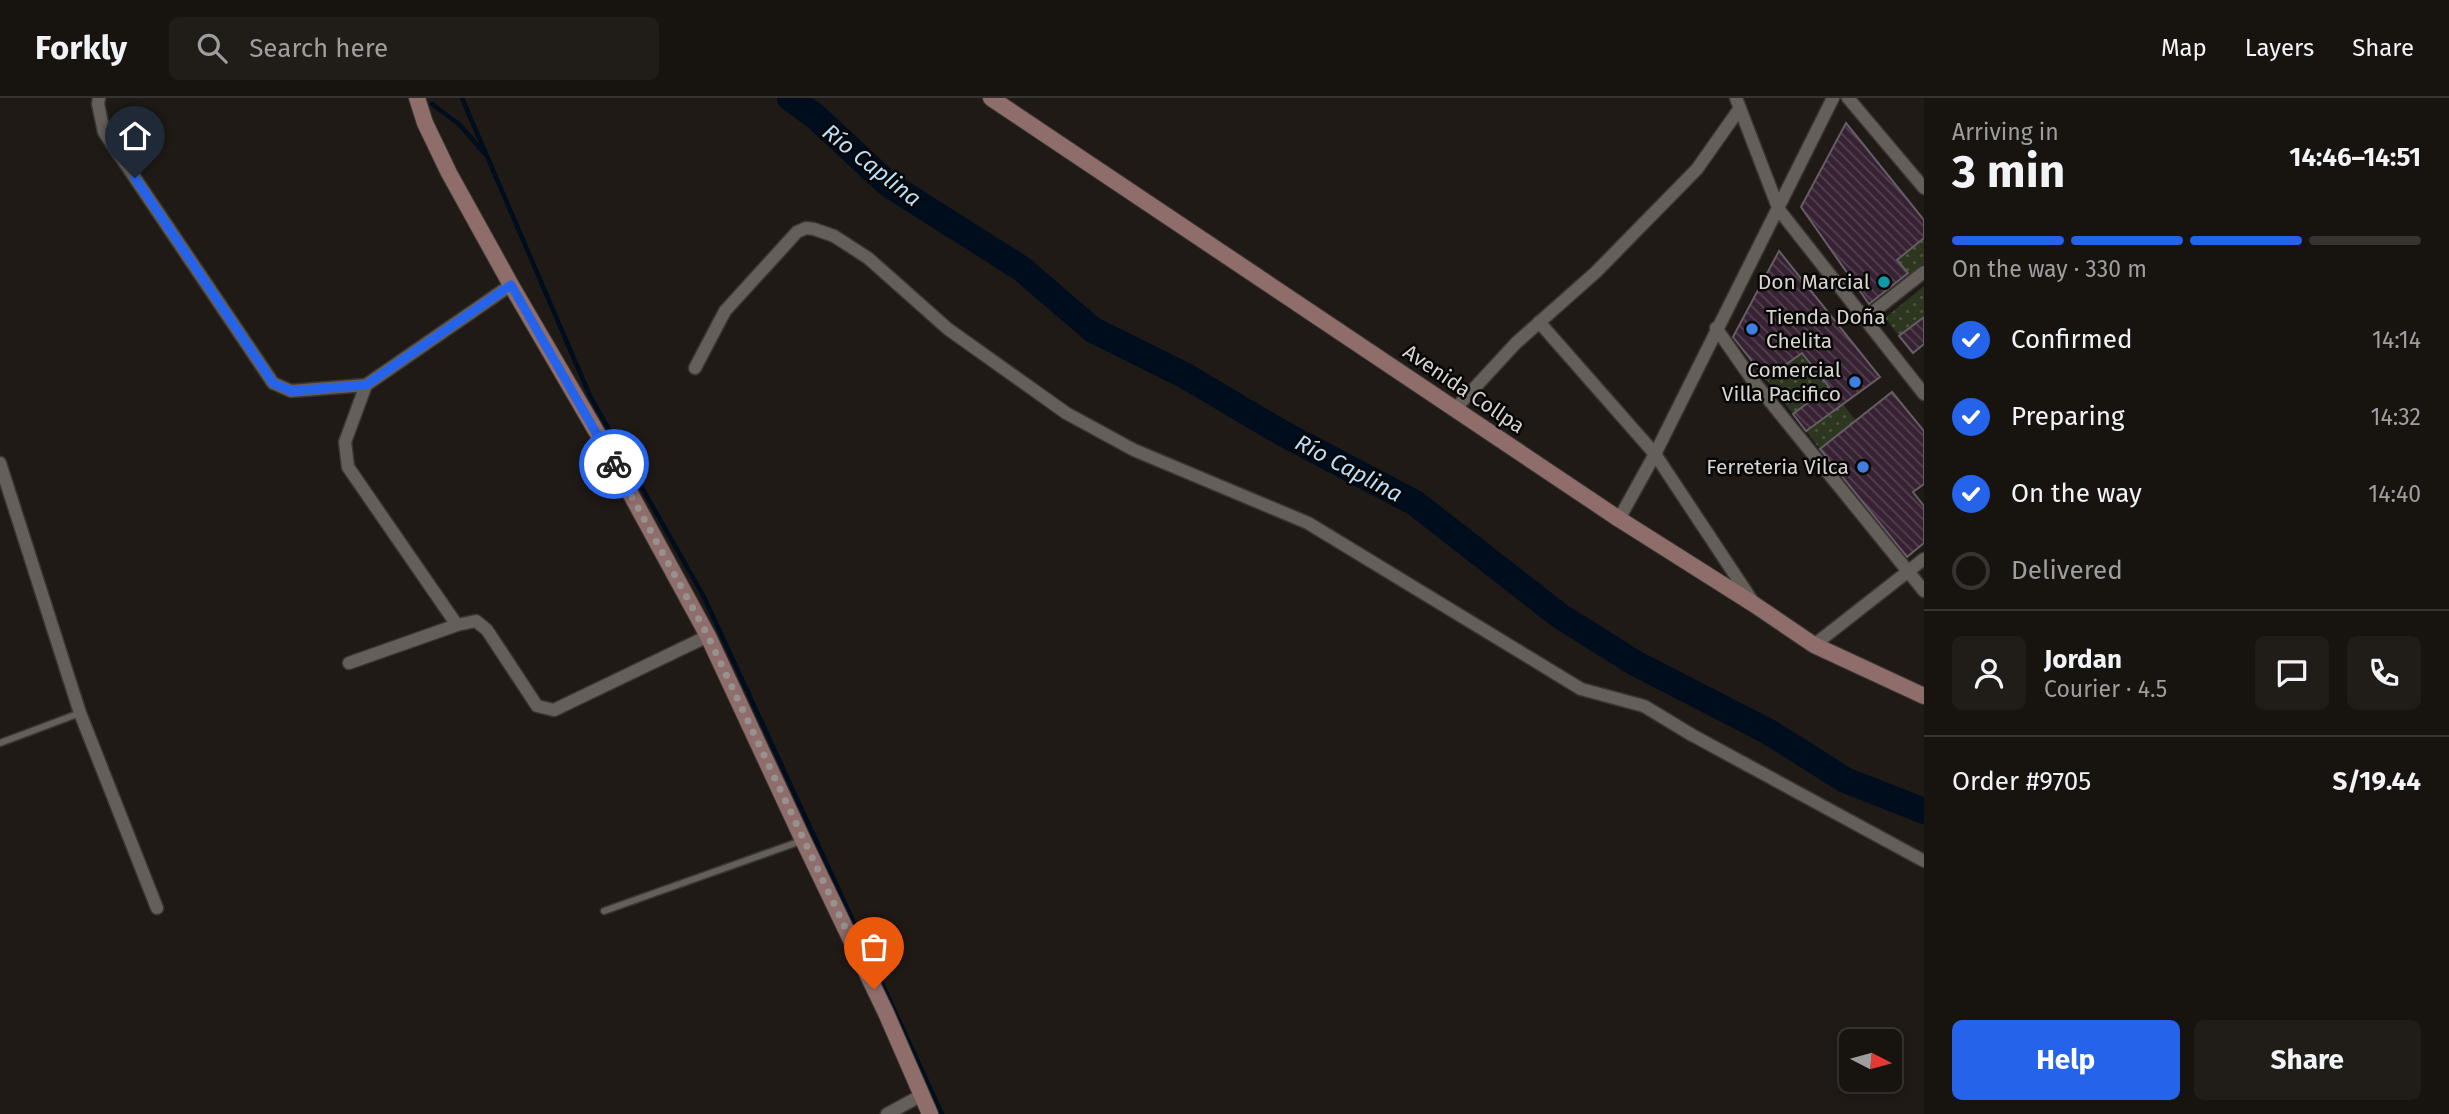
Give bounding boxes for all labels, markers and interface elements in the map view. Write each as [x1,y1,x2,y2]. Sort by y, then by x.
search box [169,17,659,80]
text: Forkly [35,28,127,68]
icon: search [193,29,231,67]
text: Search here [249,33,388,64]
text: Map [2161,34,2207,62]
text: Layers [2245,34,2314,62]
text: Share [2352,34,2414,62]
pin [105,106,165,178]
icon: home [116,117,154,155]
water label: Río Caplina [817,118,927,212]
text: Arriving in [1952,118,2059,146]
text: 14:46–14:51 [2289,142,2421,173]
text: 3 min [1952,144,2065,199]
text: On the way · 330 m [1952,255,2147,283]
place label: Don Marcial [1758,269,1870,295]
marker: Don Marcial [1876,274,1892,290]
place label: Tienda Doña Chelita [1766,304,1886,354]
marker: Tienda Doña Chelita [1744,321,1760,337]
icon: check [1952,321,1990,359]
text: Confirmed [2011,324,2132,355]
text: 14:14 [2372,326,2421,354]
street label: Avenida Collpa [1398,339,1530,439]
place label: Comercial Villa Pacifico [1722,357,1841,407]
marker: Comercial Villa Pacifico [1847,374,1863,390]
icon: check [1952,398,1990,436]
text: Preparing [2011,401,2124,432]
text: 14:32 [2370,403,2421,431]
water label: Río Caplina [1290,428,1408,508]
courier [579,429,649,499]
icon: bike [595,445,633,483]
place label: Ferreteria Vilca [1706,454,1849,480]
marker: Ferreteria Vilca [1855,459,1871,475]
icon: check [1952,475,1990,513]
text: On the way [2011,478,2142,509]
text: 14:40 [2368,480,2421,508]
text: Delivered [2011,555,2123,586]
button: person [1952,636,2026,710]
button: chat [2255,636,2329,710]
button: phone [2347,636,2421,710]
text: Jordan [2044,644,2122,675]
text: Courier · 4.5 [2044,675,2167,703]
text: Order #9705 [1952,766,2091,797]
text: S/19.44 [2332,766,2421,797]
pin [844,917,904,989]
icon: bag [855,928,893,966]
button: Help [1952,1020,2180,1100]
button: Share [2194,1020,2421,1100]
north arrow [1839,1029,1902,1092]
map controls [1839,1029,1902,1092]

